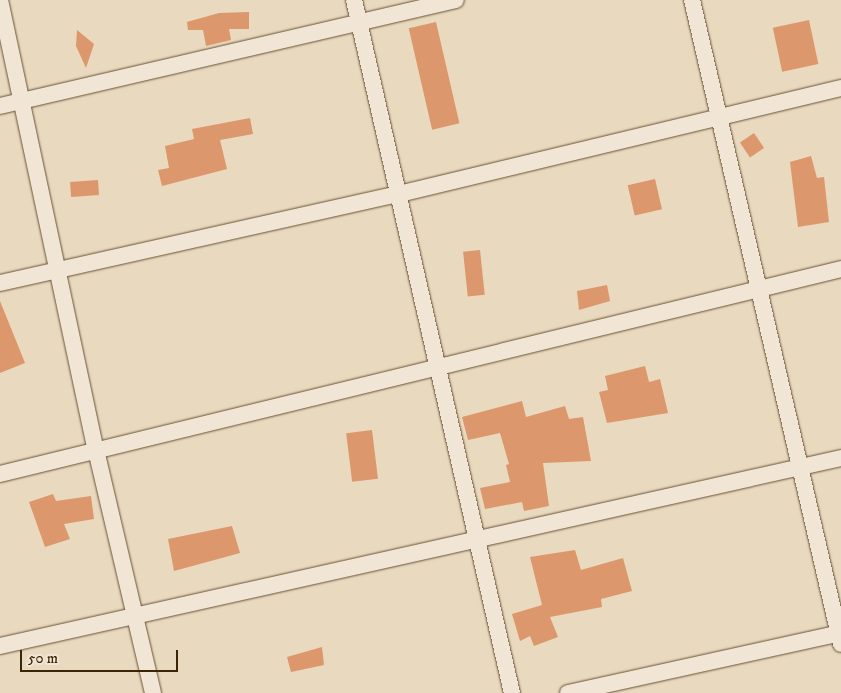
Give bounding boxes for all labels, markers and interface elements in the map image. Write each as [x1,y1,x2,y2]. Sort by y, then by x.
scale bar [22,640,180,672]
text: 50 m [28,649,58,668]

